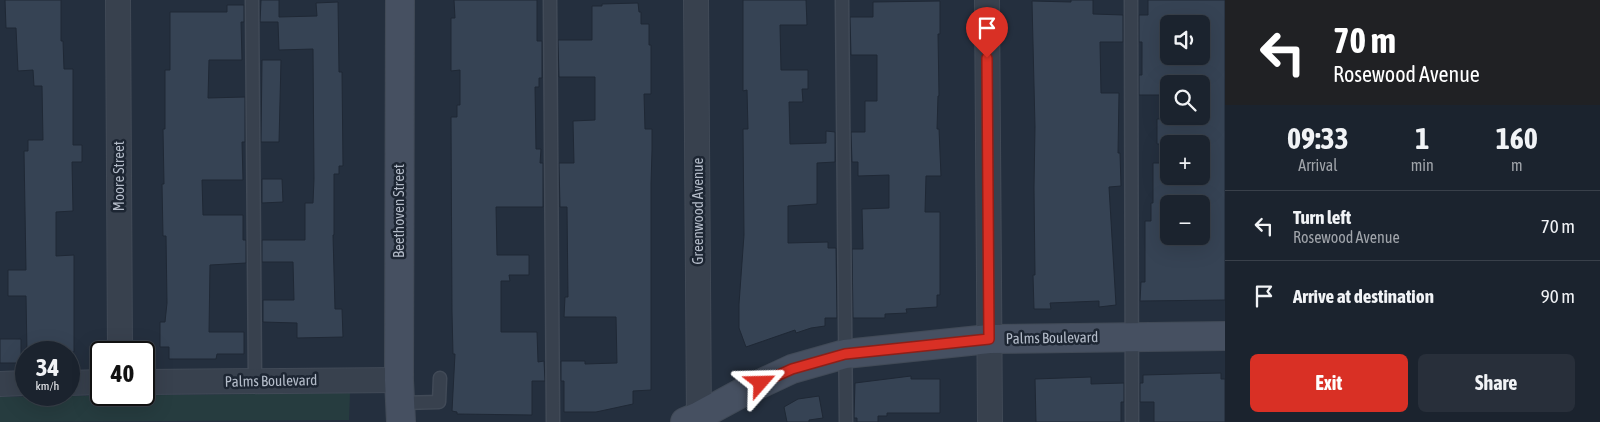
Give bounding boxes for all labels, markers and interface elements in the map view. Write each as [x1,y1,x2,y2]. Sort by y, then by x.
pin [966,7,1008,58]
icon: arrive [973,14,1001,42]
map controls [1160,15,1210,245]
button: sound [1160,15,1210,65]
icon: left [1250,20,1315,85]
text: 70 m [1333,20,1396,60]
text: Rosewood Avenue [1333,61,1480,87]
button: search [1160,75,1210,125]
text: 09:33 [1287,121,1349,155]
text: 1 [1415,121,1429,155]
text: 160 [1496,121,1538,155]
button: + [1160,135,1210,185]
street label: Moore Street [110,141,127,211]
text: Arrival [1298,156,1337,174]
text: min [1411,156,1434,174]
text: m [1511,156,1523,174]
street label: Greenwood Avenue [689,157,706,264]
street label: Beethoven Street [390,164,407,258]
button: − [1160,195,1210,245]
text: Turn left [1293,206,1351,228]
icon: left [1250,212,1278,240]
text: 70 m [1541,215,1575,237]
text: Rosewood Avenue [1293,228,1400,246]
icon: arrive [1250,282,1278,310]
text: Arrive at destination [1293,285,1434,307]
text: 90 m [1541,285,1575,307]
street label: Palms Boulevard [1006,328,1098,347]
speed limit sign: 40 [90,341,155,406]
text: 34 [36,353,59,381]
button: Exit [1250,354,1408,412]
button: Share [1418,354,1575,412]
position arrow [734,356,786,408]
street label: Palms Boulevard [225,371,317,390]
text: km/h [36,379,59,393]

